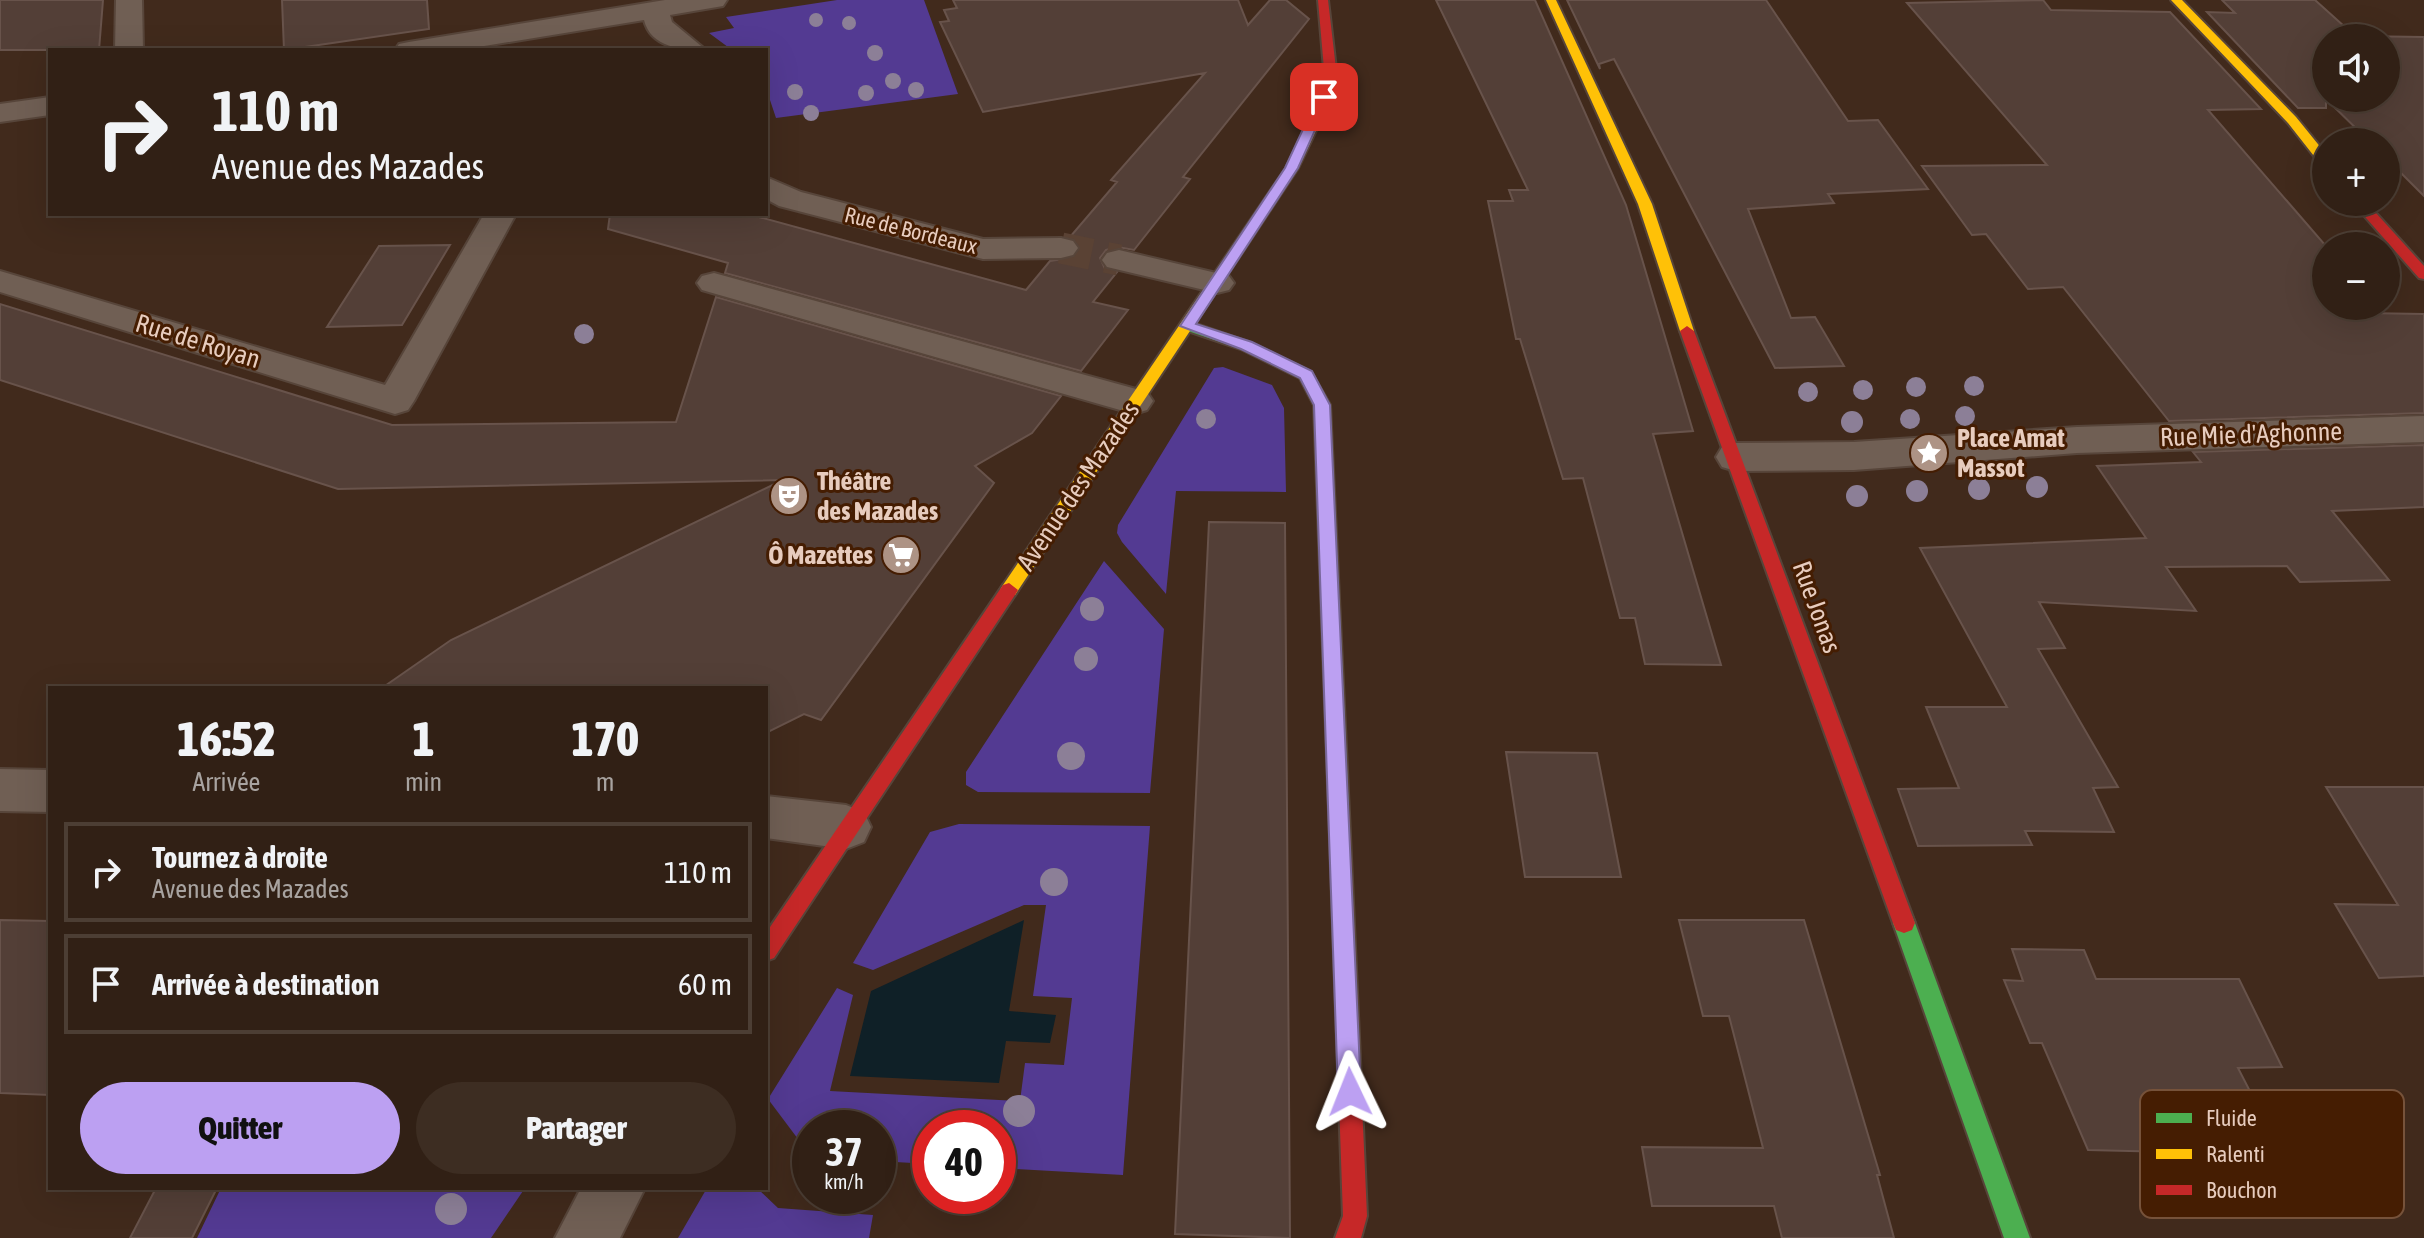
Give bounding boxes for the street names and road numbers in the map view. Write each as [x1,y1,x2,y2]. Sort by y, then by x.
street label: Rue de Bordeaux [842,201,980,259]
street label: Rue de Royan [132,308,264,374]
street label: Avenue des Mazades [1011,396,1145,576]
street label: Rue Mie d'Aghonne [2160,416,2342,452]
street label: Rue Jonas [1787,557,1847,657]

